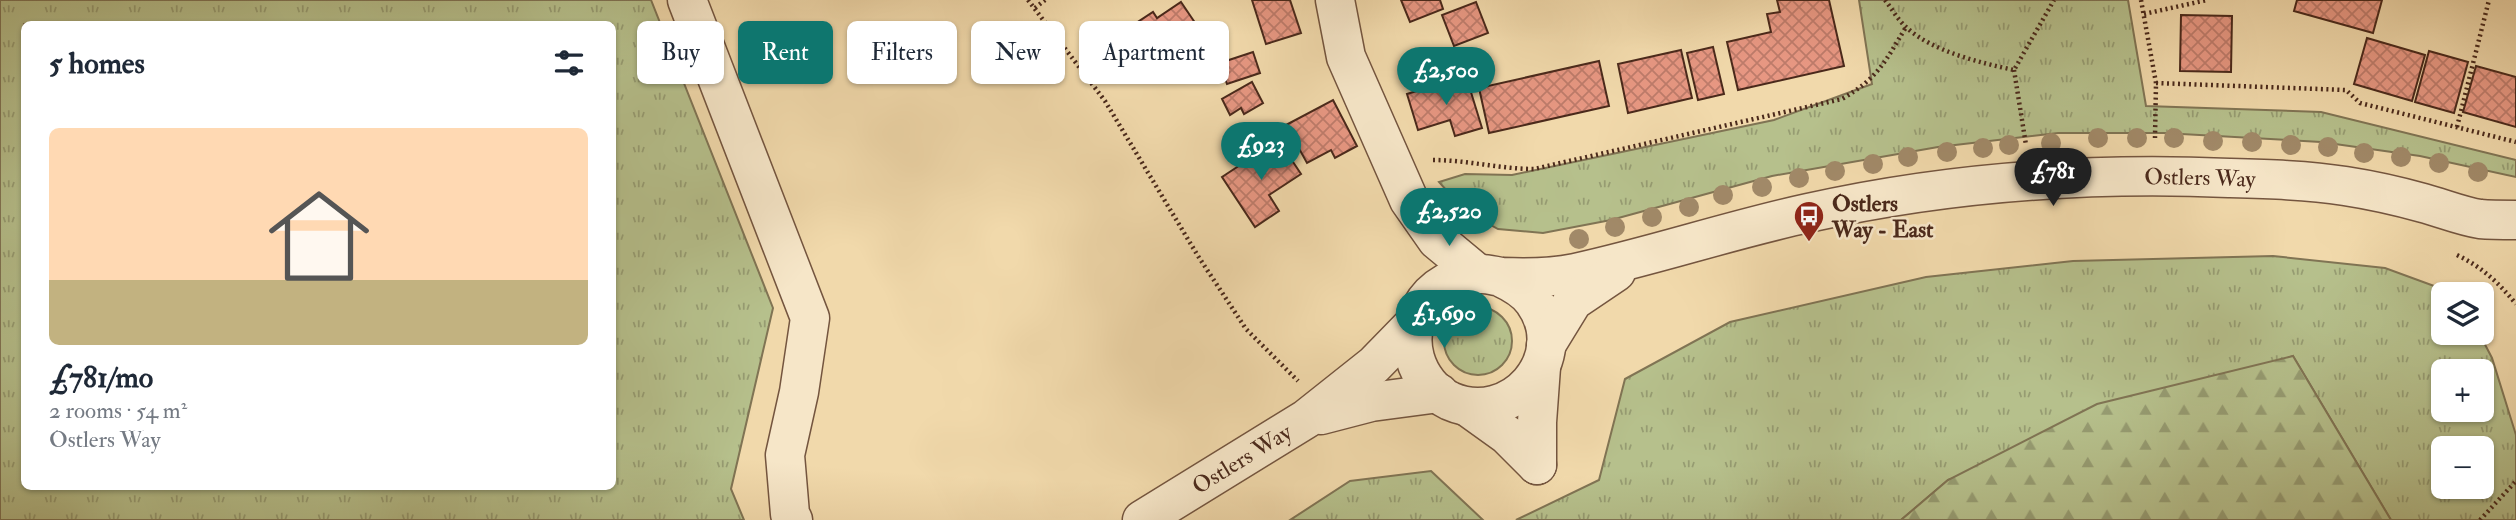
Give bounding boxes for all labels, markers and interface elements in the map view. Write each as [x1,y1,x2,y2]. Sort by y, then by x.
chip: Buy [637,21,724,84]
chip: Rent [738,21,833,84]
chip: Filters [847,21,957,84]
chip: New [971,21,1065,84]
chip: Apartment [1079,21,1229,84]
icon: filters [550,44,588,82]
text: 5 homes [49,45,145,82]
pin: £2,500 [1389,48,1503,107]
text: £2,500 [1413,55,1479,84]
pin: £923 [1220,122,1302,182]
text: £923 [1237,130,1285,159]
pin: £781 [2012,148,2094,208]
text: £781 [2030,156,2076,185]
street label: Ostlers Way [2144,162,2257,193]
icon: home [256,173,382,299]
pin: £2,520 [1392,188,1506,248]
place label: Ostlers Way - East [1831,189,1934,245]
text: £2,520 [1416,196,1482,225]
bus stop icon: Ostlers Way - East [1792,199,1826,243]
map controls [2431,282,2494,499]
button: layers [2431,282,2494,345]
pin: £1,690 [1387,290,1501,350]
text: £1,690 [1412,298,1476,327]
text: £781/mo [49,359,153,396]
button: + [2431,359,2494,422]
text: 2 rooms · 54 m² [49,396,187,425]
street label: Ostlers Way [1187,417,1297,500]
text: Ostlers Way [49,425,161,454]
button: − [2431,436,2494,499]

